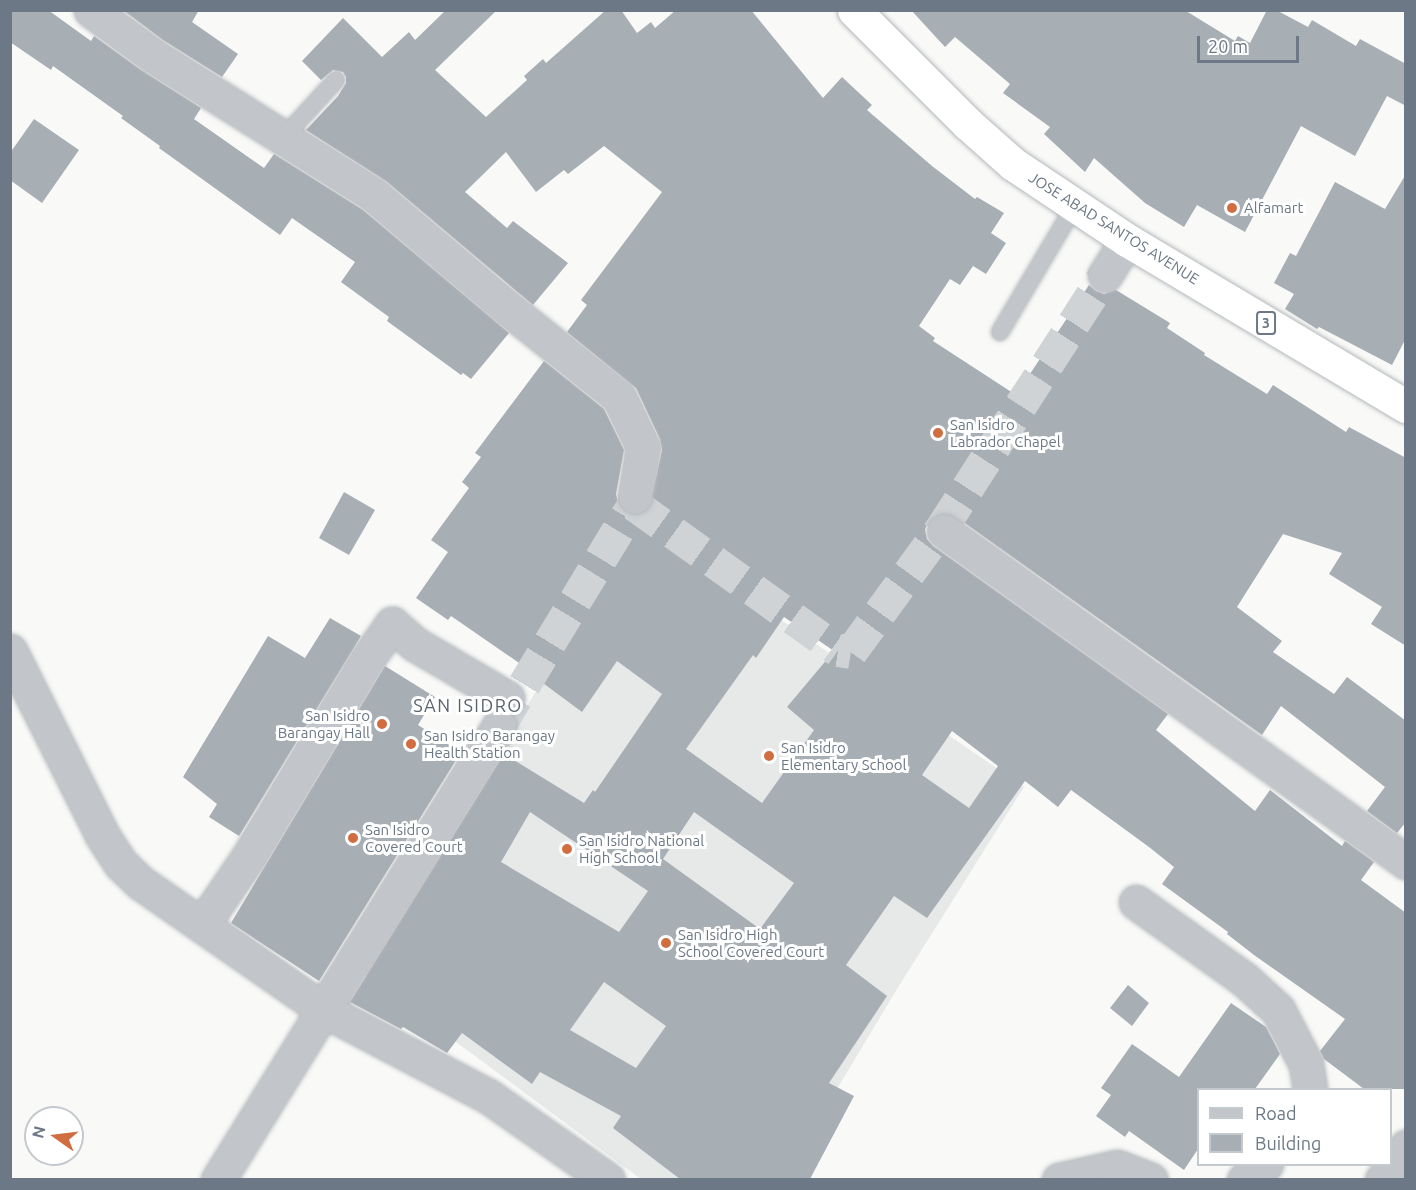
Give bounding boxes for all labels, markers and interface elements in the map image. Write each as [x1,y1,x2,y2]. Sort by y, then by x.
scale bar [1200,24,1302,62]
text: 20 m [1208,36,1248,56]
street label: JOSE ABAD SANTOS AVENUE [1026,168,1202,288]
place label: Alfamart [1244,199,1303,217]
marker: Alfamart [1225,201,1239,215]
road number: 3 [1256,312,1276,334]
place label: San Isidro Labrador Chapel [950,415,1061,450]
marker: San Isidro Labrador Chapel [931,426,945,440]
district label: SAN ISIDRO [413,694,523,716]
place label: San Isidro Barangay Hall [278,706,370,741]
marker: San Isidro Barangay Hall [375,717,389,731]
place label: San Isidro Barangay Health Station [424,726,555,761]
marker: San Isidro Barangay Health Station [402,735,420,753]
place label: San Isidro Elementary School [781,738,907,773]
marker: San Isidro Elementary School [762,749,776,763]
place label: San Isidro Covered Court [365,820,463,855]
marker: San Isidro Covered Court [346,831,360,845]
place label: San Isidro National High School [579,831,704,866]
marker: San Isidro National High School [560,842,574,856]
place label: San Isidro High School Covered Court [678,925,824,960]
marker: San Isidro High School Covered Court [659,936,673,950]
legend [1197,1088,1392,1166]
text: Road [1255,1103,1297,1123]
north arrow [24,1106,84,1166]
text: N [28,1124,49,1140]
text: Building [1255,1133,1321,1153]

